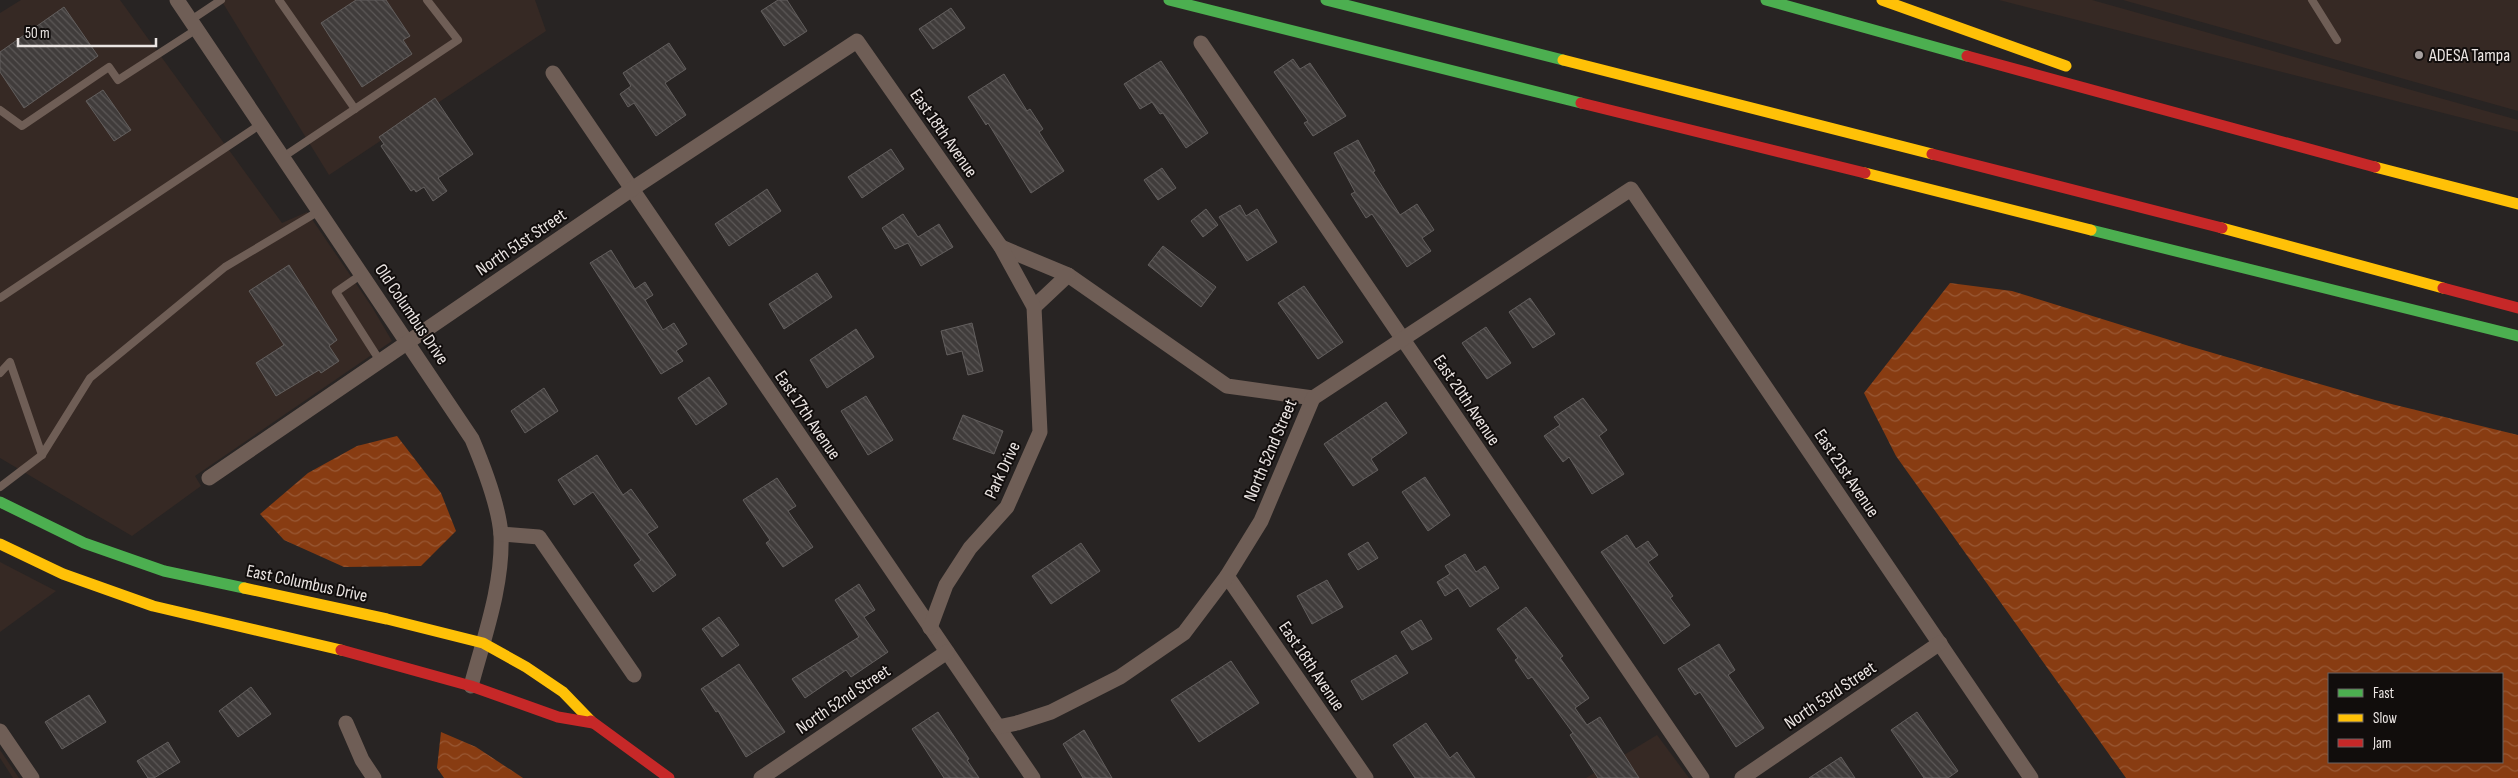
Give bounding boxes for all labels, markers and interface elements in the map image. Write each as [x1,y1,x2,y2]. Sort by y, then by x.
scale bar [18,15,155,47]
text: 50 m [25,24,50,43]
place label: ADESA Tampa [2428,45,2510,66]
marker: ADESA Tampa [2413,49,2425,61]
street label: East 18th Avenue [905,85,982,182]
street label: North 51st Street [472,204,571,280]
street label: Old Columbus Drive [370,260,453,369]
street label: East 20th Avenue [1429,351,1504,449]
street label: East 17th Avenue [770,367,845,464]
street label: North 52nd Street [1240,396,1302,504]
street label: East 21st Avenue [1810,425,1884,521]
street label: Park Drive [980,438,1025,502]
street label: East Columbus Drive [245,560,369,607]
street label: East 18th Avenue [1274,618,1349,715]
street label: North 53rd Street [1780,657,1881,734]
street label: North 52nd Street [792,660,895,739]
legend [2328,673,2503,763]
text: Fast [2373,684,2395,703]
text: Slow [2373,709,2397,728]
text: Jam [2372,734,2391,753]

